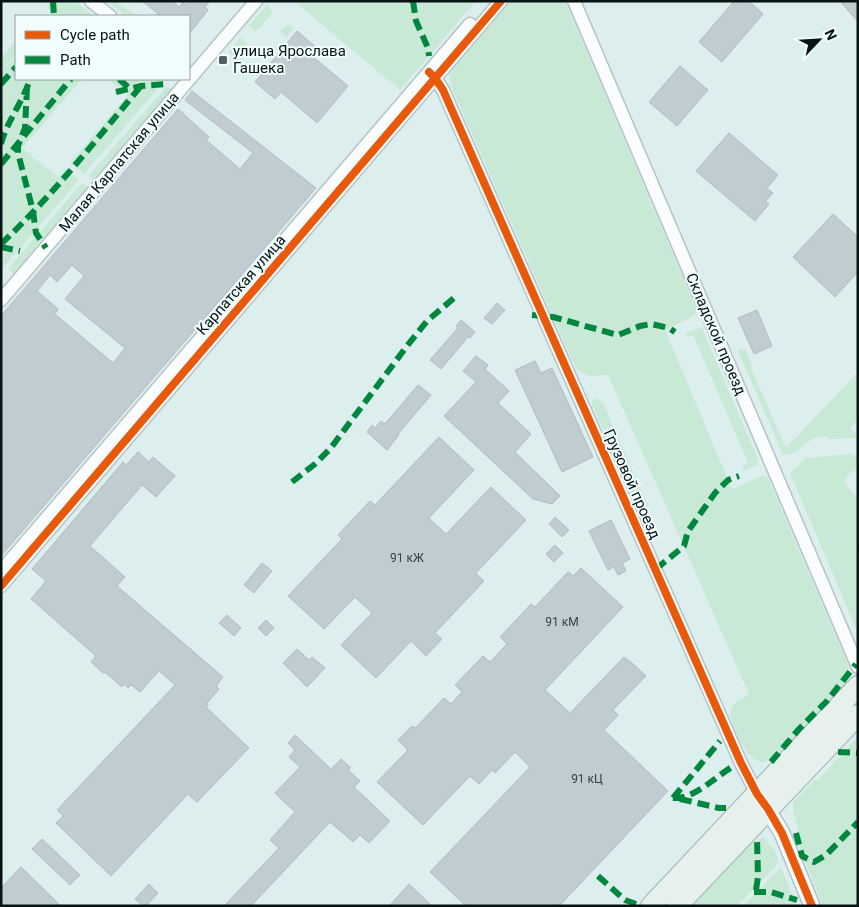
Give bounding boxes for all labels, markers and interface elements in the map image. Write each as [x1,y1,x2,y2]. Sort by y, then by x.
legend [15,15,190,80]
north arrow [794,15,844,65]
text: Cycle path [60,26,130,44]
text: N [821,27,840,42]
place label: улица Ярослава Гашека [233,42,346,77]
text: Path [60,51,91,69]
marker: улица Ярослава Гашека [217,54,229,66]
street label: Малая Карпатская улица [55,88,183,236]
street label: Карпатская улица [193,231,289,339]
street label: Складской проезд [682,270,750,398]
street label: Грузовой проезд [600,426,664,542]
house number: 91 кЖ [390,551,424,565]
house number: 91 кМ [545,615,579,629]
house number: 91 кЦ [571,772,603,786]

